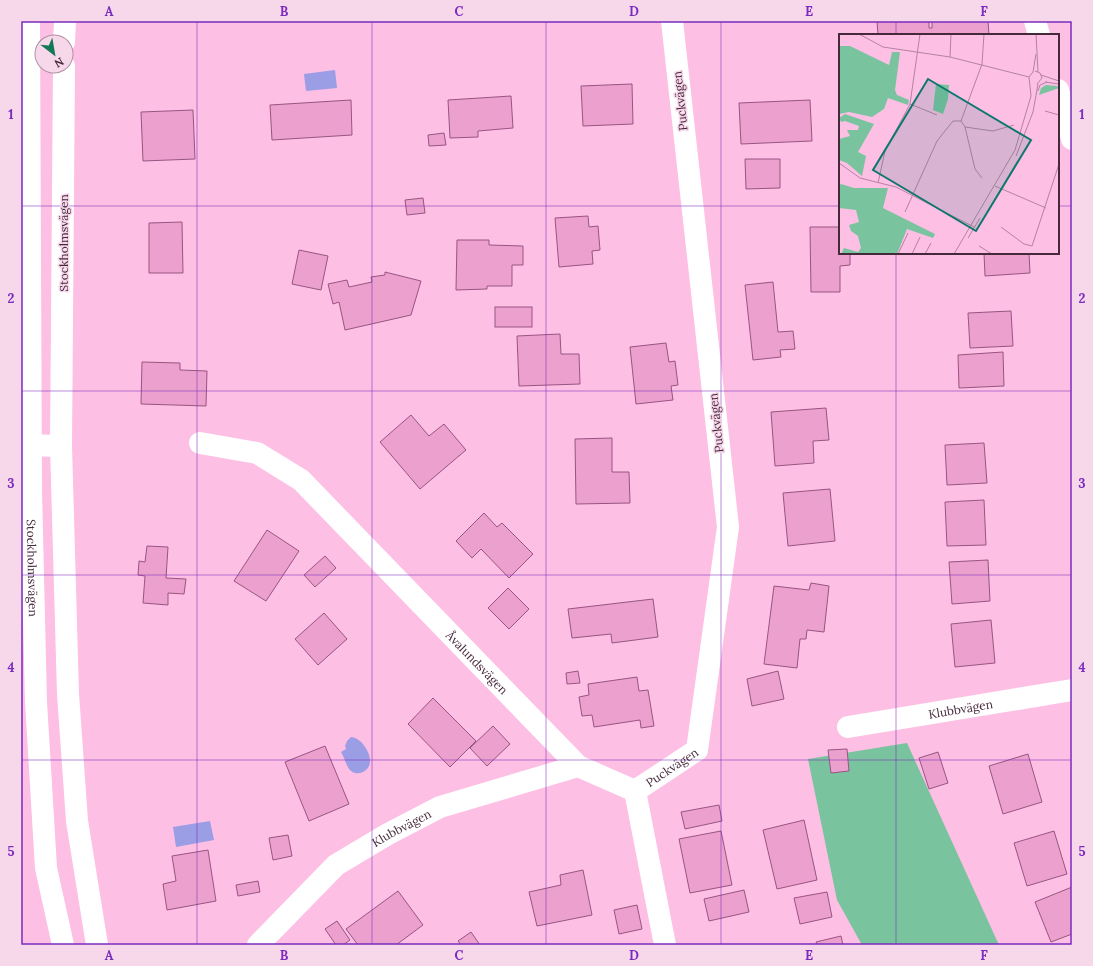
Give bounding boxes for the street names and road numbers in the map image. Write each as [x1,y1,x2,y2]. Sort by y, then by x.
street label: Puckvägen [669,70,691,132]
street label: Stockholmsvägen [56,194,71,292]
street label: Puckvägen [705,392,727,454]
street label: Stockholmsvägen [24,519,41,617]
street label: Åvalundsvägen [443,627,511,697]
street label: Klubbvägen [927,696,994,721]
street label: Puckvägen [643,744,701,789]
street label: Klubbvägen [369,806,433,850]

